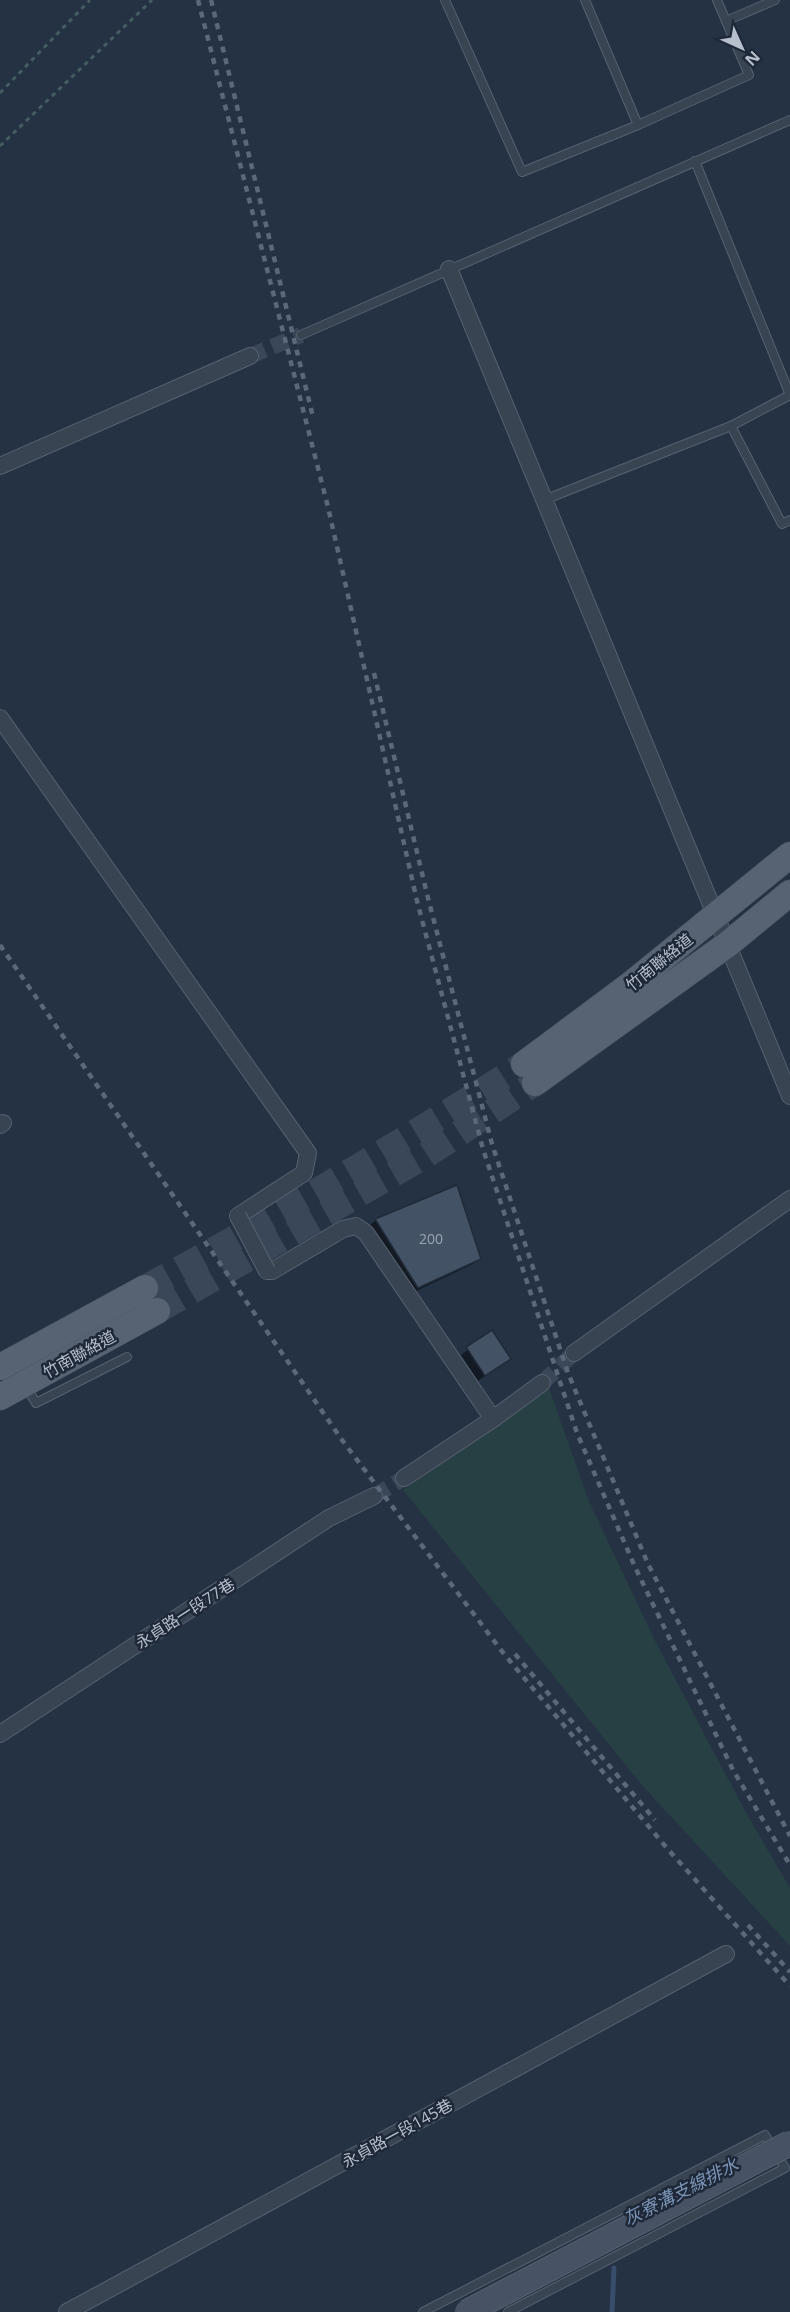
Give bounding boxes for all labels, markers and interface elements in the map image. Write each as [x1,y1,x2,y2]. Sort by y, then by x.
north arrow [712,18,772,78]
text: N [740,46,765,71]
street label: 竹南聯絡道 [621,928,697,996]
house number: 200 [419,1229,443,1248]
street label: 竹南聯絡道 [39,1325,119,1383]
street label: 永貞路一段77巷 [131,1573,239,1653]
street label: 永貞路一段145巷 [338,2093,456,2173]
water label: 灰寮溝支線排水 [619,2151,743,2230]

